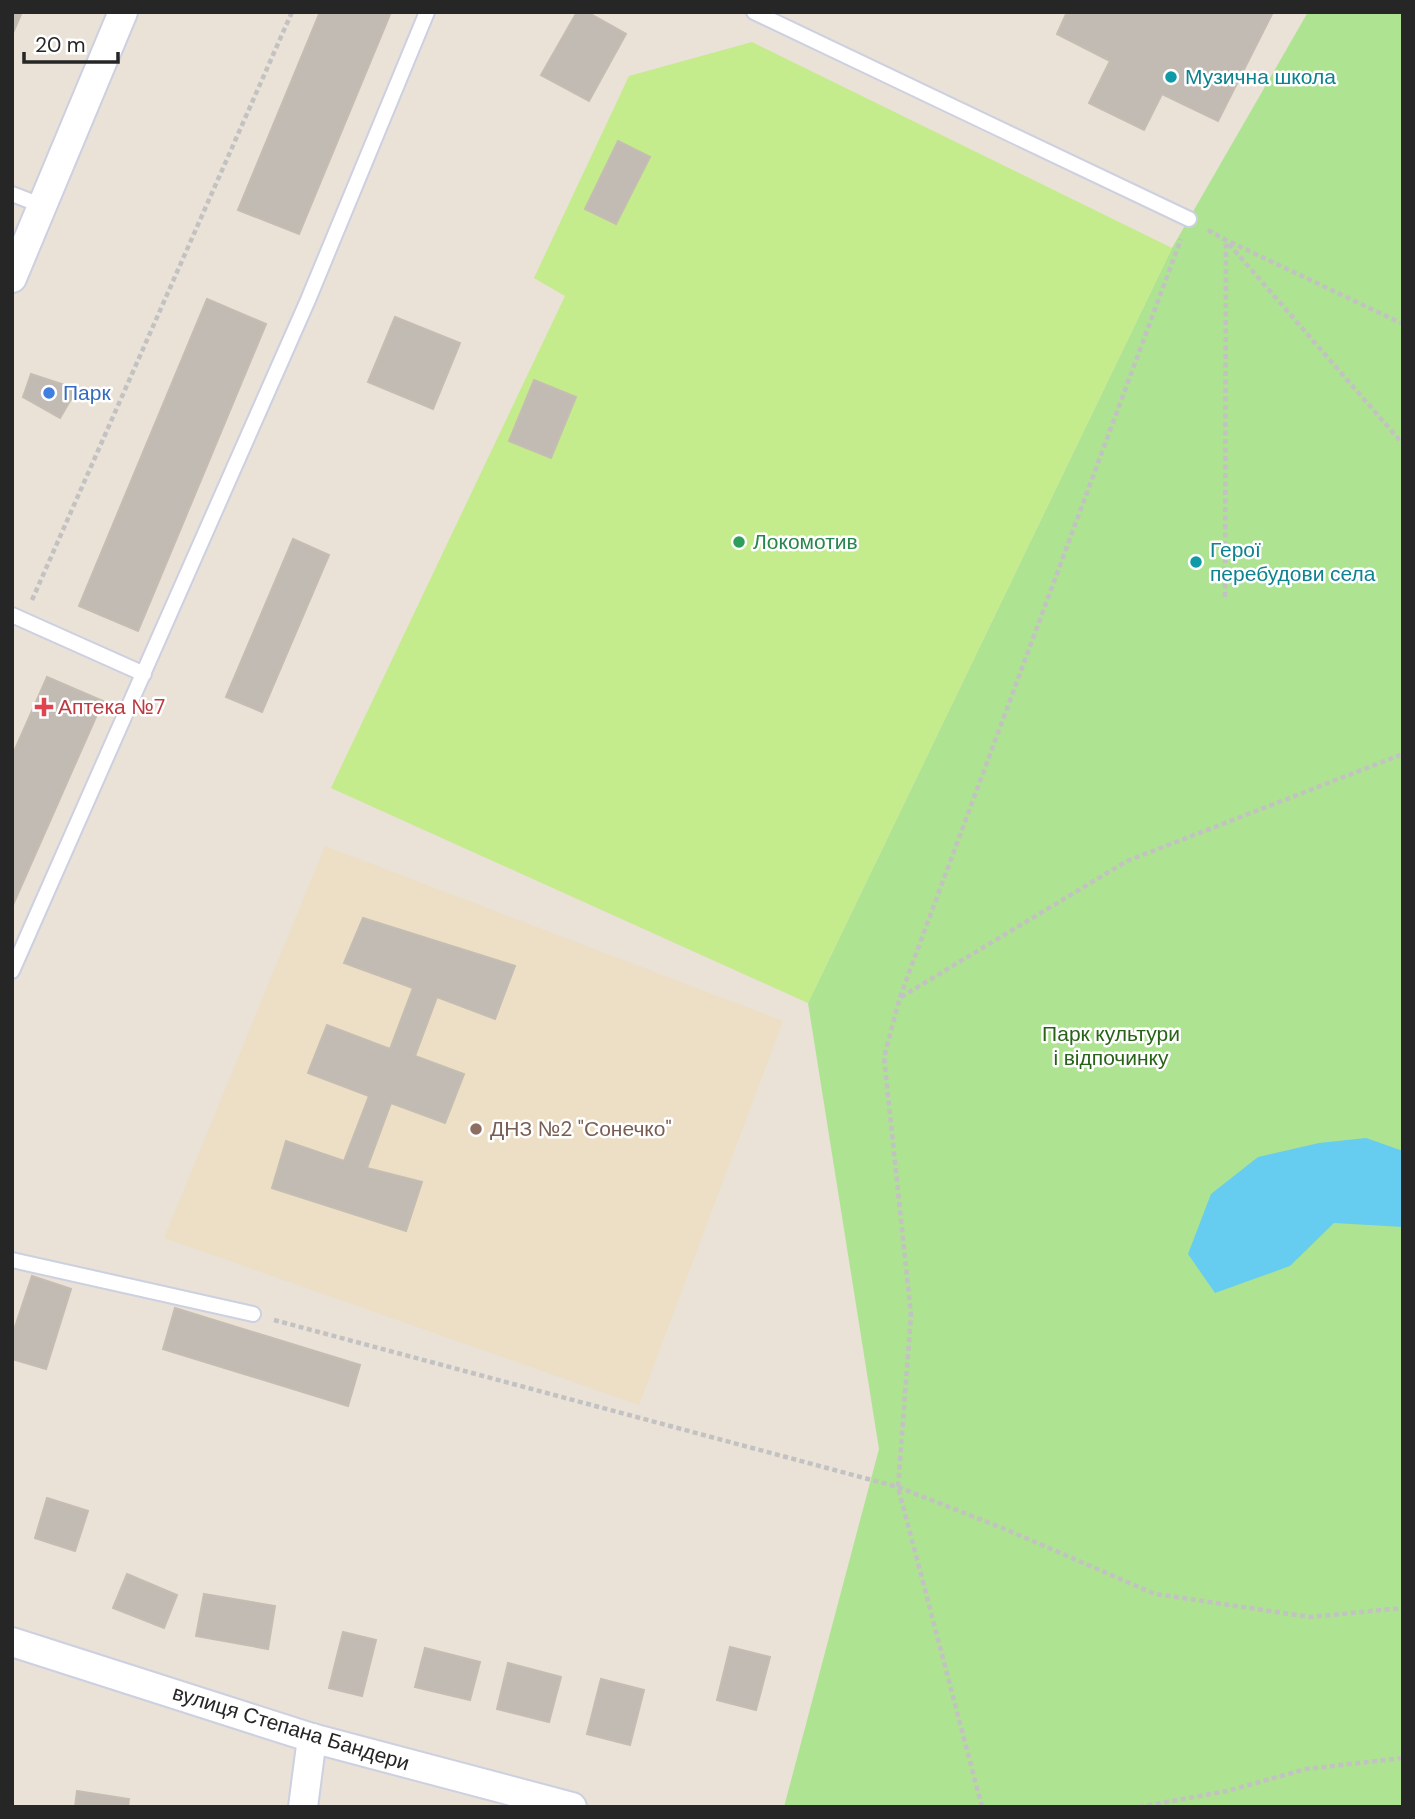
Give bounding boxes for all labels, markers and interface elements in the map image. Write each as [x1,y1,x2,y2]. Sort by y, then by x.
scale bar [24,21,119,65]
text: 20 m [35,31,86,59]
place label: Музична школа [1185,63,1336,91]
marker: Музична школа [1163,69,1179,85]
place label: Парк [63,379,111,407]
marker: Парк [41,385,57,401]
place label: Локомотив [753,528,858,556]
marker: Локомотив [731,534,747,550]
place label: Герої перебудови села [1210,536,1376,588]
marker: Герої перебудови села [1188,554,1204,570]
place label: Аптека №7 [58,693,165,721]
marker: Аптека №7 [36,699,52,715]
park label: Парк культури і відпочинку [1042,1020,1180,1072]
place label: ДНЗ №2 "Сонечко" [490,1115,672,1143]
marker: ДНЗ №2 "Сонечко" [468,1121,484,1137]
street label: вулиця Степана Бандери [169,1679,413,1777]

